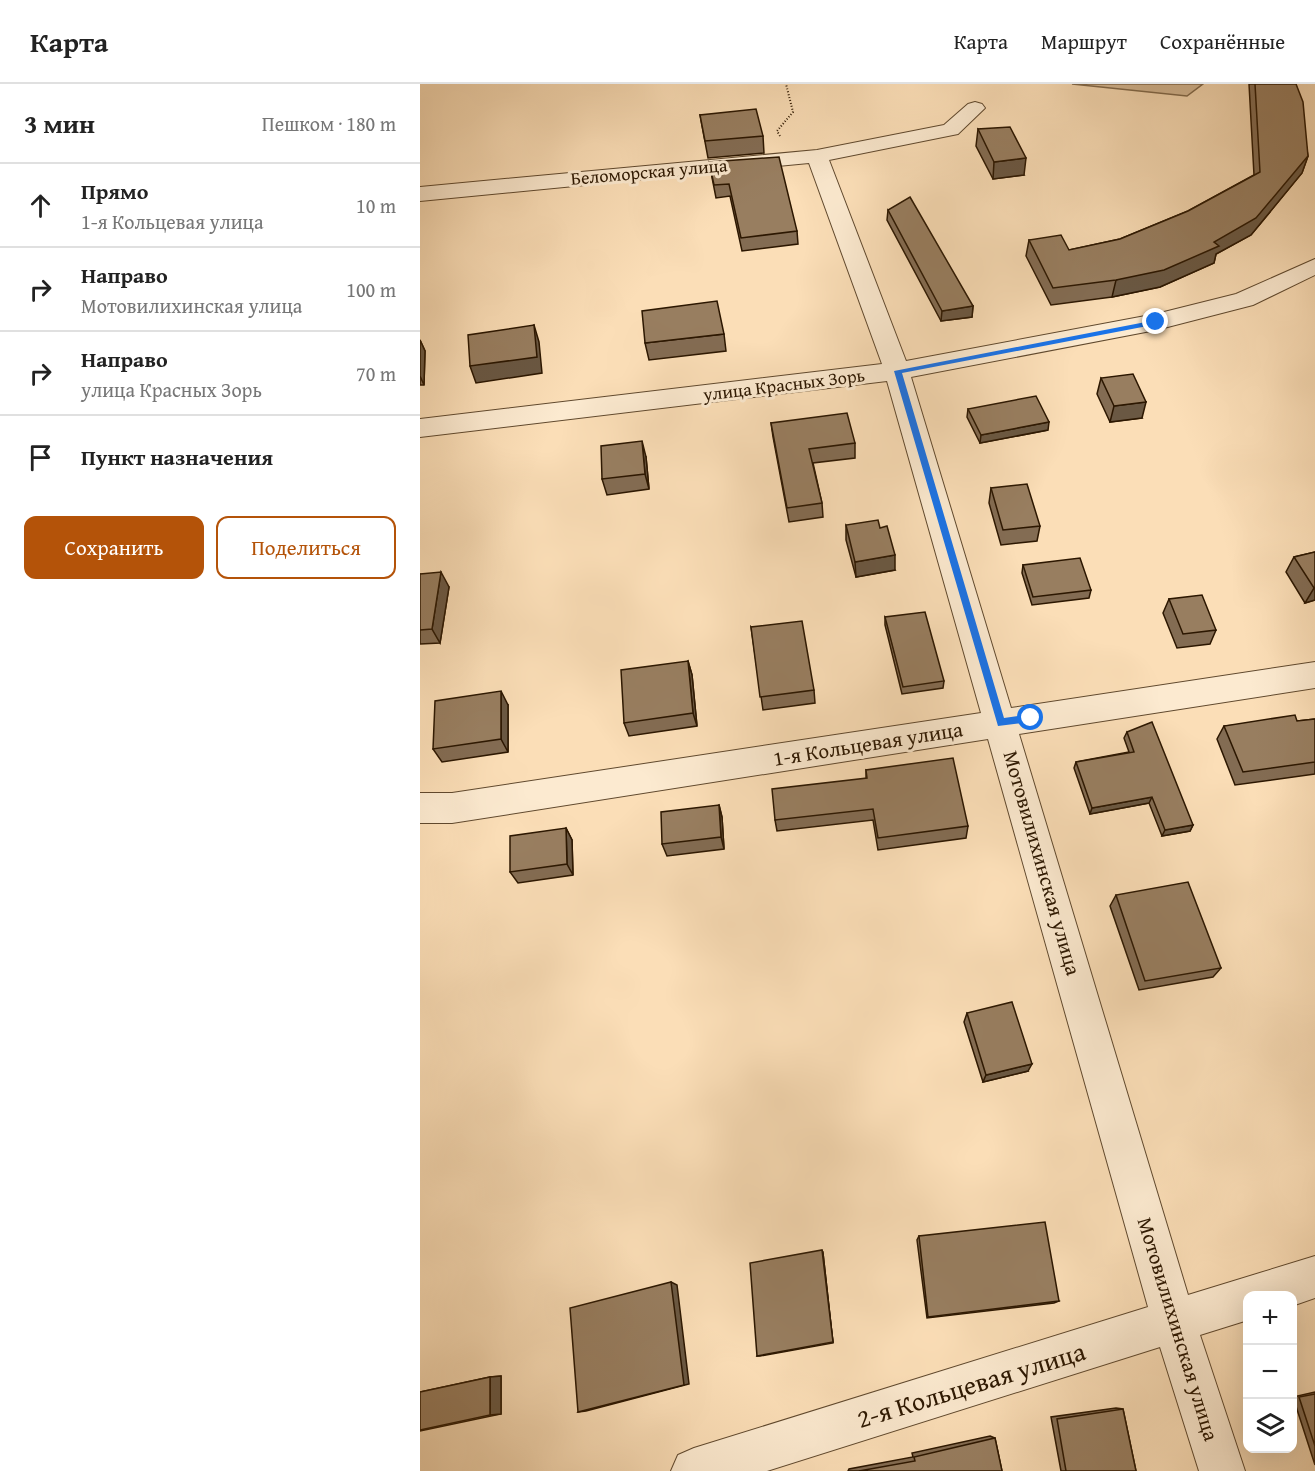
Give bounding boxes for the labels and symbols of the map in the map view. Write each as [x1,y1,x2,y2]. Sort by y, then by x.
street label: Беломорская улица [570,151,729,192]
route end [1142,308,1168,334]
street label: улица Красных Зорь [701,361,866,408]
route start [1017,704,1043,730]
street label: 1-я Кольцевая улица [771,713,965,774]
street label: Мотовилихинская улица [996,747,1089,979]
street label: Мотовилихинская улица [1130,1213,1227,1445]
street label: 2-я Кольцевая улица [852,1331,1091,1438]

